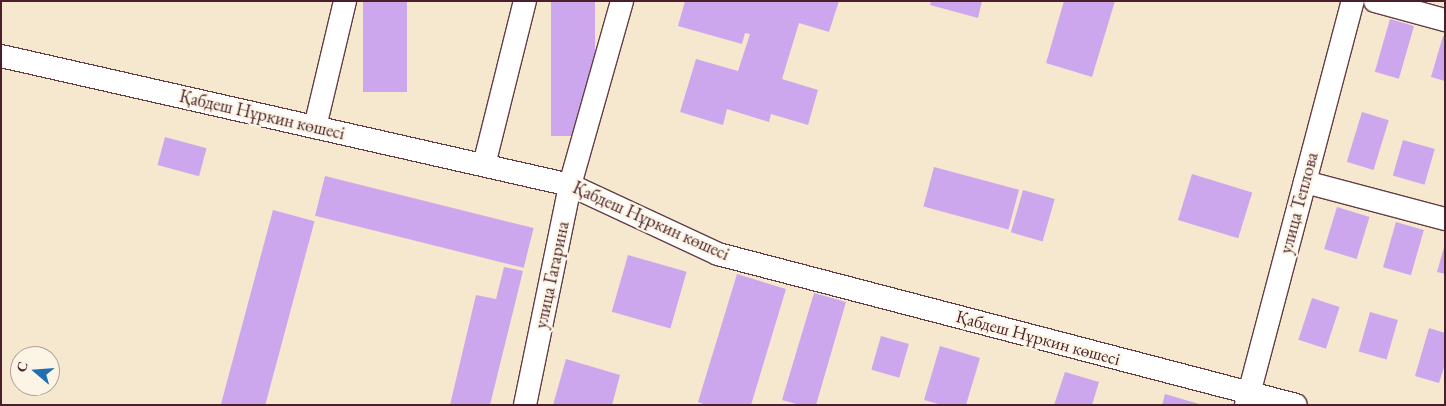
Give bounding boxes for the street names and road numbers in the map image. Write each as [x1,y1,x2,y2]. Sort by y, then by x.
street label: Қабдеш Нұркин көшесі [177,85,347,145]
street label: улица Теплова [1275,150,1323,256]
street label: Қабдеш Нұркин көшесі [569,177,733,265]
street label: улица Гагарина [530,219,574,331]
street label: Қабдеш Нұркин көшесі [953,306,1123,370]

